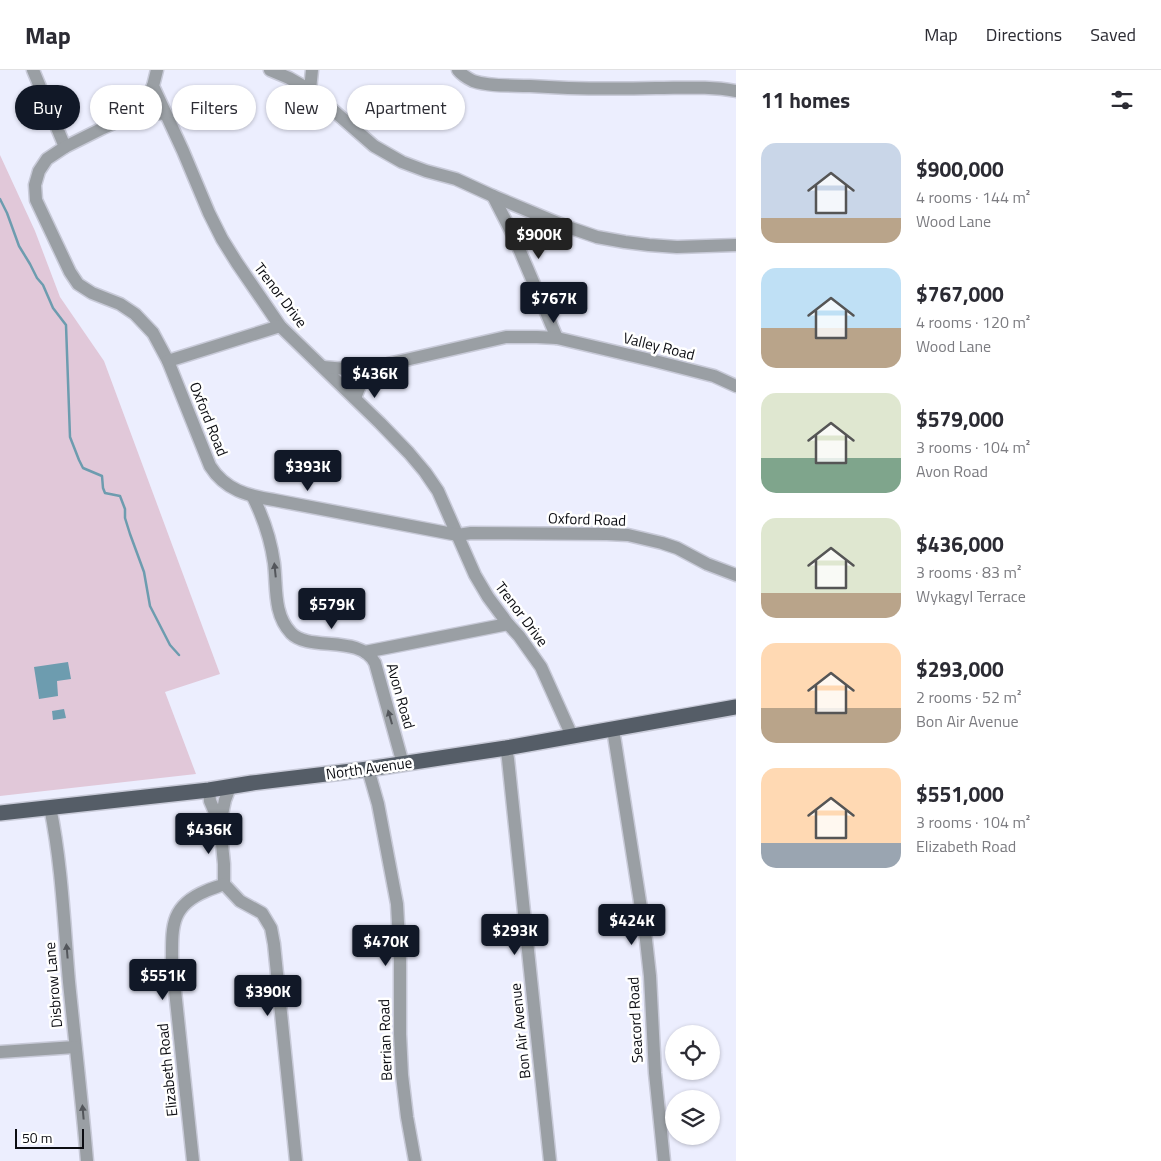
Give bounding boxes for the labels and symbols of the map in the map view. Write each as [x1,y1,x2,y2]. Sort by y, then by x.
pin: $900K [504,218,574,260]
street label: Trenor Drive [249,258,313,332]
pin: $767K [519,282,589,324]
street label: Valley Road [621,326,697,366]
pin: $436K [340,356,410,399]
street label: Oxford Road [184,378,234,460]
pin: $393K [273,450,343,492]
street label: Oxford Road [548,506,626,532]
one-way arrow [270,562,278,578]
street label: Trenor Drive [490,577,554,651]
pin: $579K [297,588,367,630]
street label: Avon Road [381,660,421,732]
one-way arrow [386,709,394,724]
street label: North Avenue [324,751,414,785]
pin: $436K [174,812,244,855]
pin: $424K [597,904,667,946]
pin: $293K [480,914,550,956]
pin: $470K [351,924,421,967]
street label: Disbrow Lane [38,941,68,1029]
one-way arrow [63,943,71,959]
pin: $551K [128,958,198,1001]
pin: $390K [233,974,303,1017]
street label: Seacord Road [621,976,649,1064]
street label: Bon Air Avenue [504,982,536,1080]
street label: Berrian Road [372,999,398,1081]
street label: Elizabeth Road [151,1022,183,1118]
one-way arrow [79,1104,87,1120]
scale bar [15,1126,84,1149]

